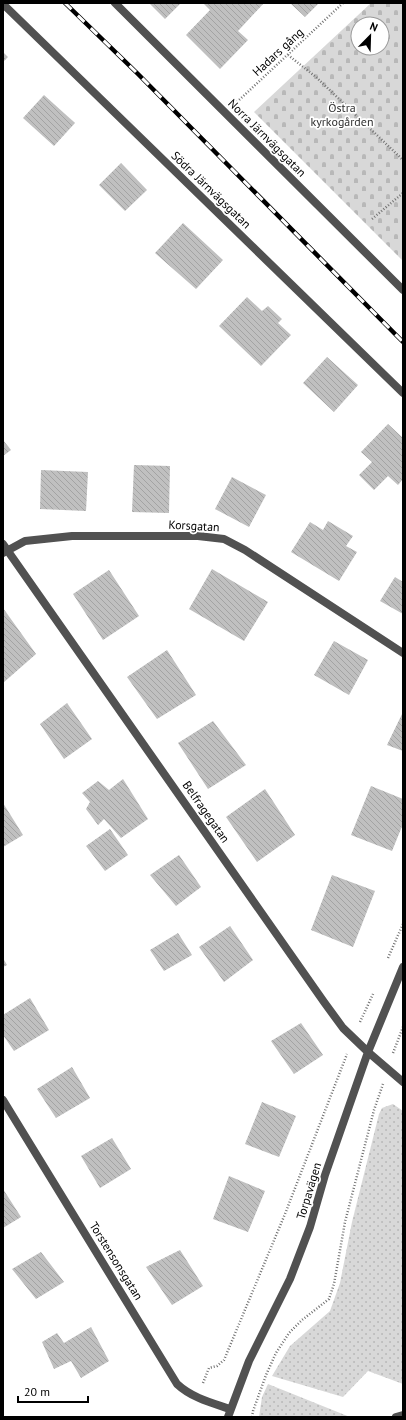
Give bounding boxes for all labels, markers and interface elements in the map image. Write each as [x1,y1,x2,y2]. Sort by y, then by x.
north arrow [350,16,390,56]
text: N [368,19,380,35]
street label: Hadars gång [249,24,306,79]
street label: Norra Järnvägsgatan [225,96,309,180]
park label: Östra kyrkogården [311,100,373,129]
street label: Södra Järnvägsgatan [168,148,254,231]
street label: Korsgatan [168,517,220,534]
street label: Belfragegatan [180,778,233,845]
street label: Torpavägen [293,1160,324,1221]
street label: Torstensonsgatan [86,1219,146,1303]
scale bar [18,1378,88,1404]
text: 20 m [24,1384,50,1399]

